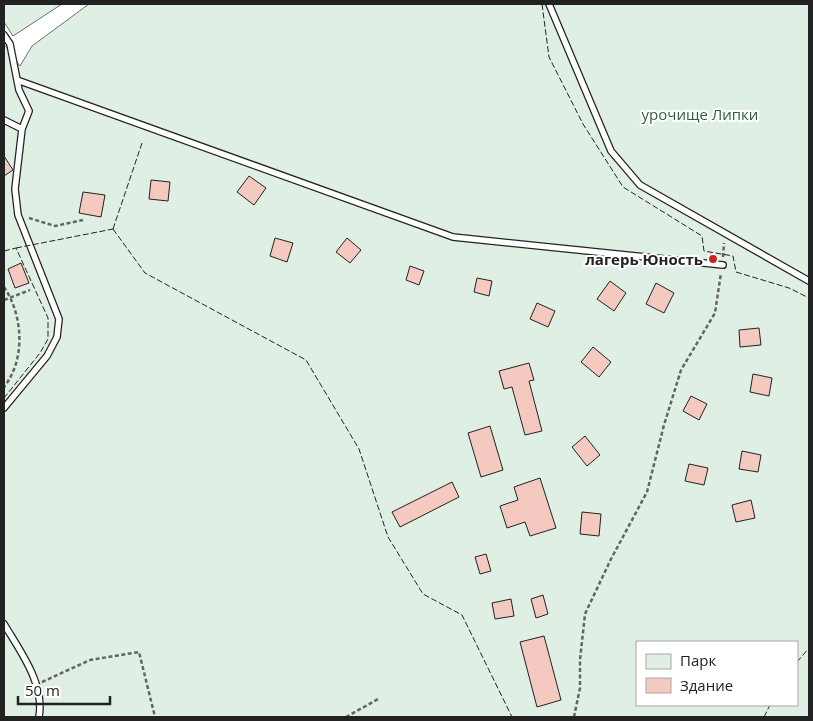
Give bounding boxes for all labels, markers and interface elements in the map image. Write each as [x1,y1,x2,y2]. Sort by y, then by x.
park label: урочище Липки [642,104,758,124]
place label: лагерь Юность [585,249,703,269]
marker: лагерь Юность [707,253,719,265]
legend [636,641,798,706]
text: Парк [680,650,716,670]
scale bar [18,674,110,706]
text: Здание [680,675,733,695]
text: 50 m [25,680,60,700]

